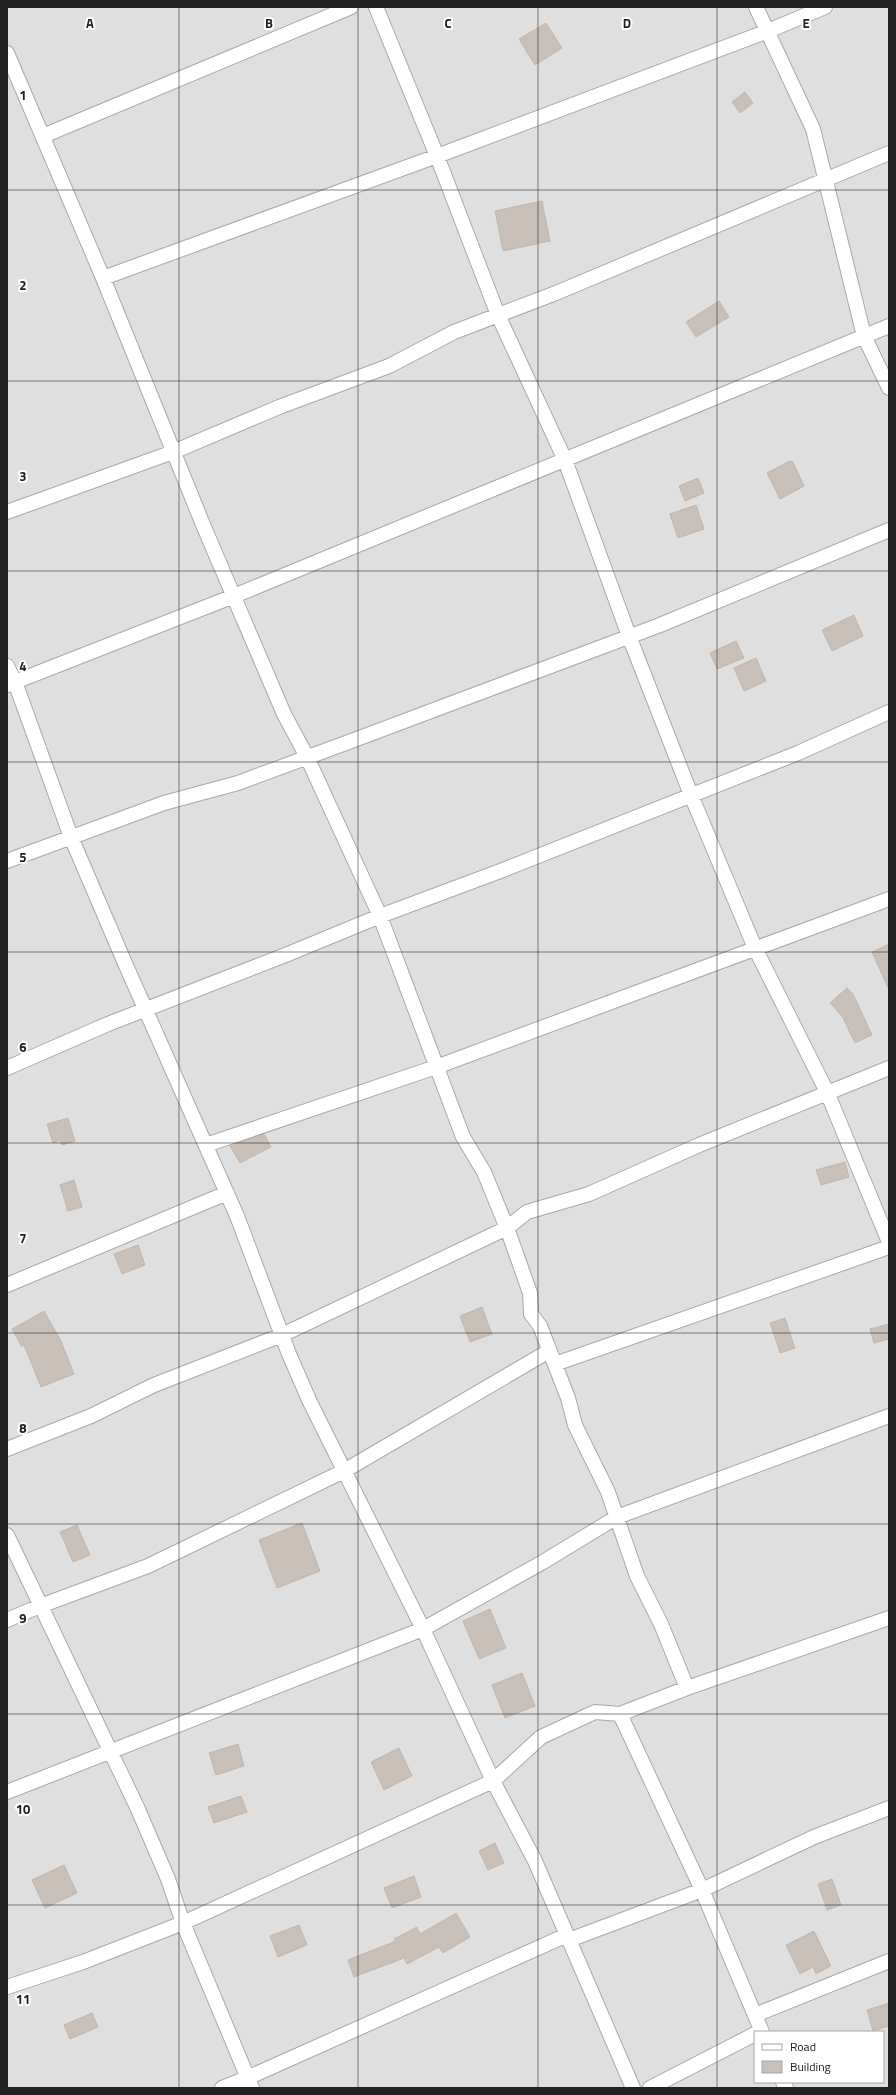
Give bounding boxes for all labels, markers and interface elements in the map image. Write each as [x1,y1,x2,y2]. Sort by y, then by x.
text: A [86,13,94,33]
text: B [265,13,273,33]
text: C [444,13,452,33]
text: D [623,13,631,33]
text: E [802,13,810,33]
text: 1 [19,85,27,105]
text: 2 [19,275,27,295]
text: 3 [19,466,27,486]
text: 4 [19,656,27,676]
text: 5 [19,847,27,867]
text: 6 [19,1037,27,1057]
text: 7 [19,1228,27,1248]
text: 8 [19,1418,27,1438]
text: 9 [19,1608,27,1628]
text: 10 [16,1799,30,1819]
text: 11 [16,1989,30,2009]
legend [754,2031,884,2083]
text: Road [790,2037,816,2056]
text: Building [790,2057,831,2076]

